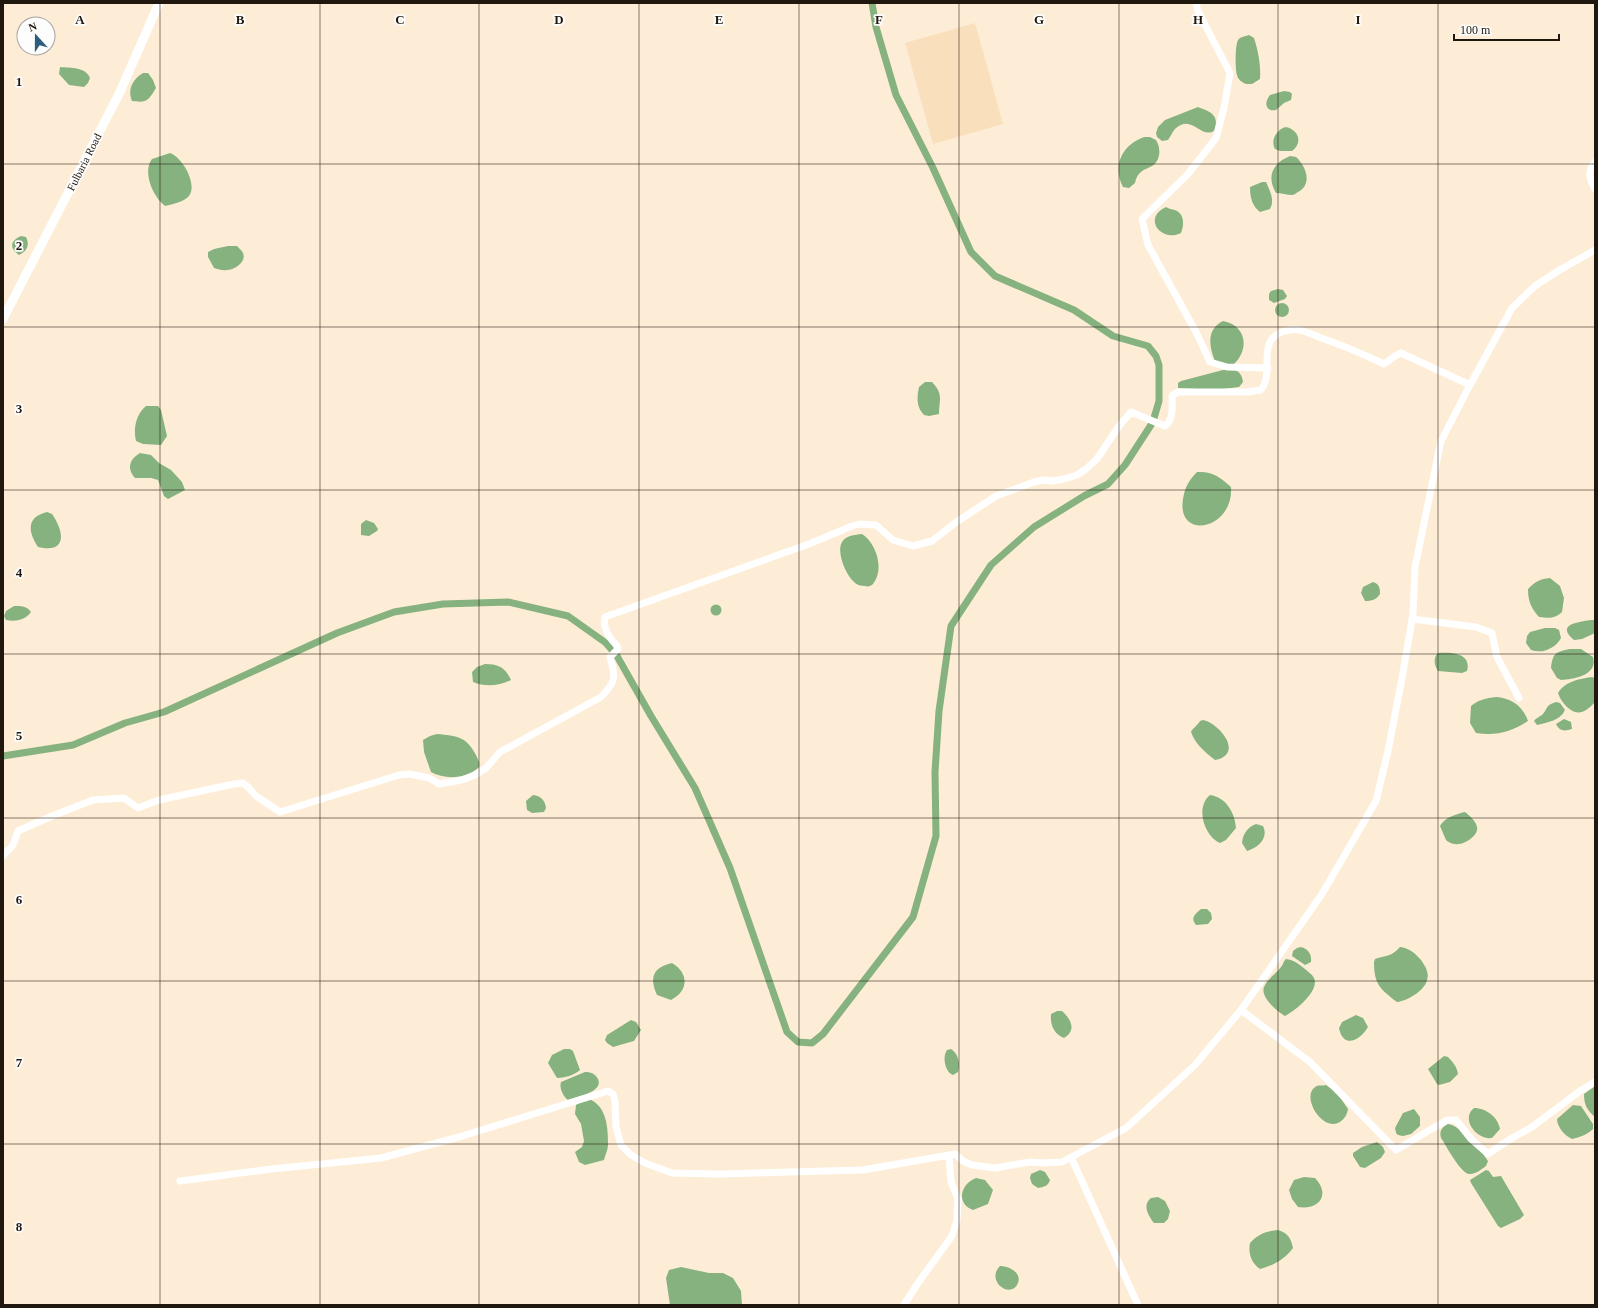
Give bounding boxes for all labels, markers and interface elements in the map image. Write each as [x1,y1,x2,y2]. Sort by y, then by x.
text: A [75,12,85,27]
text: B [236,12,245,27]
text: C [395,12,405,27]
text: D [554,12,564,27]
text: E [715,12,723,27]
text: F [875,12,883,27]
text: G [1034,12,1044,27]
text: H [1193,12,1203,27]
text: I [1355,12,1361,27]
north arrow [16,16,56,56]
scale bar [1454,16,1559,42]
text: N [27,20,38,34]
text: 100 m [1460,23,1491,37]
text: 1 [16,74,22,89]
street label: Fulbaria Road [64,131,104,193]
text: 2 [16,238,22,253]
text: 3 [16,401,23,416]
text: 4 [16,565,23,580]
text: 5 [16,728,23,743]
text: 6 [16,892,23,907]
text: 7 [16,1055,23,1070]
text: 8 [16,1219,23,1234]

